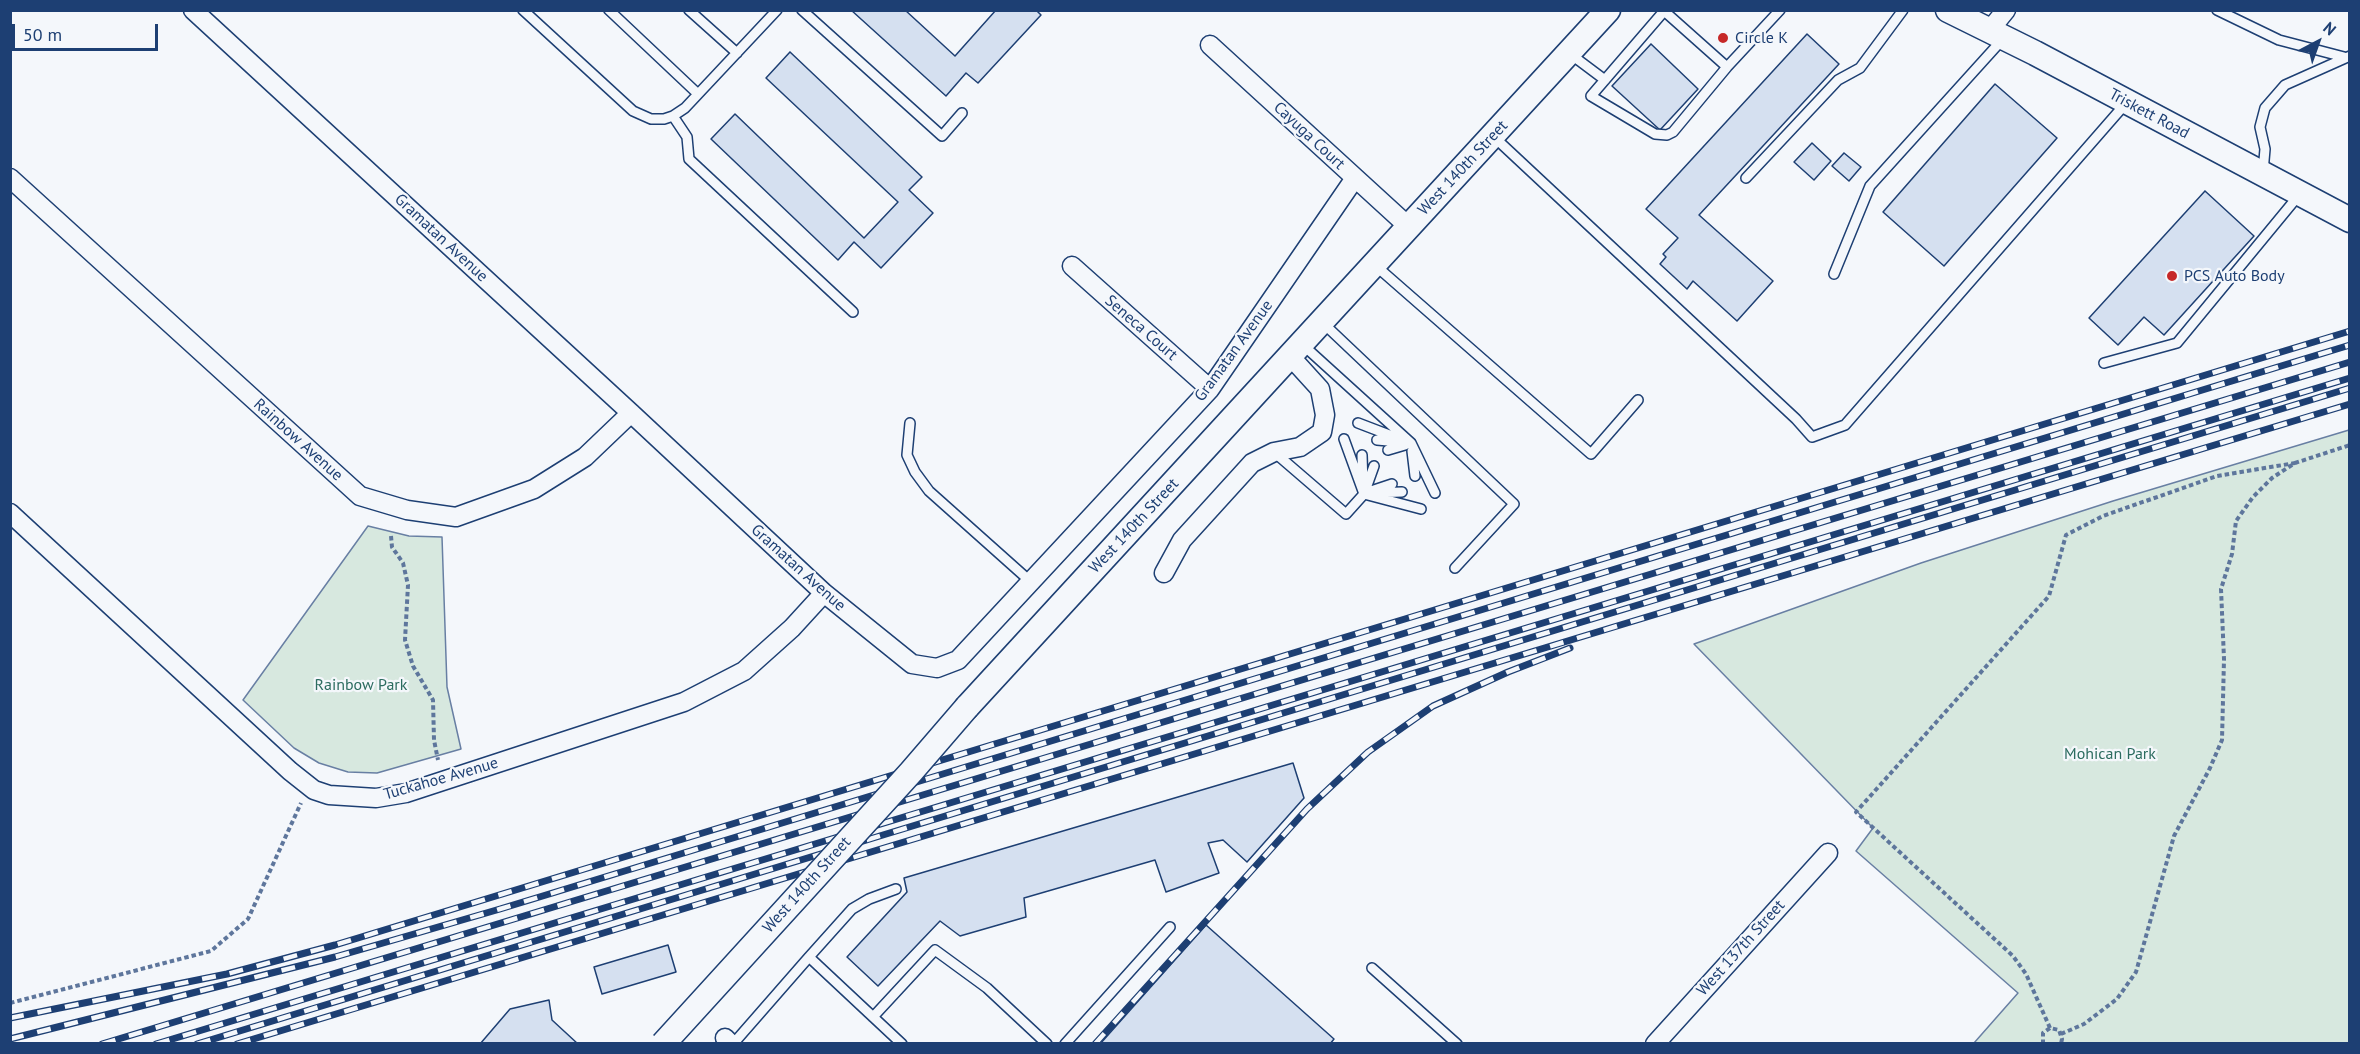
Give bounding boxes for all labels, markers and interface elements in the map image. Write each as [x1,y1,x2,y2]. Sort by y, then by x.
scale bar [15,12,160,50]
north arrow [2288,12,2348,72]
text: N [2319,17,2340,39]
text: 50 m [23,23,62,46]
place label: Circle K [1735,28,1788,48]
marker: Circle K [1716,31,1730,45]
street label: Triskett Road [2106,85,2192,143]
street label: Cayuga Court [1269,98,1349,174]
street label: West 140th Street [1414,117,1512,219]
street label: Gramatan Avenue [390,190,492,286]
place label: PCS Auto Body [2184,266,2285,286]
marker: PCS Auto Body [2165,269,2179,283]
street label: Seneca Court [1101,291,1181,365]
street label: Gramatan Avenue [1191,297,1277,405]
street label: Rainbow Avenue [249,395,347,485]
street label: West 140th Street [1085,475,1183,577]
street label: Gramatan Avenue [747,521,849,615]
park label: Rainbow Park [315,675,407,695]
park label: Mohican Park [2064,744,2156,764]
street label: Tuckahoe Avenue [381,753,501,805]
street label: West 140th Street [759,833,855,937]
street label: West 137th Street [1693,896,1789,1000]

